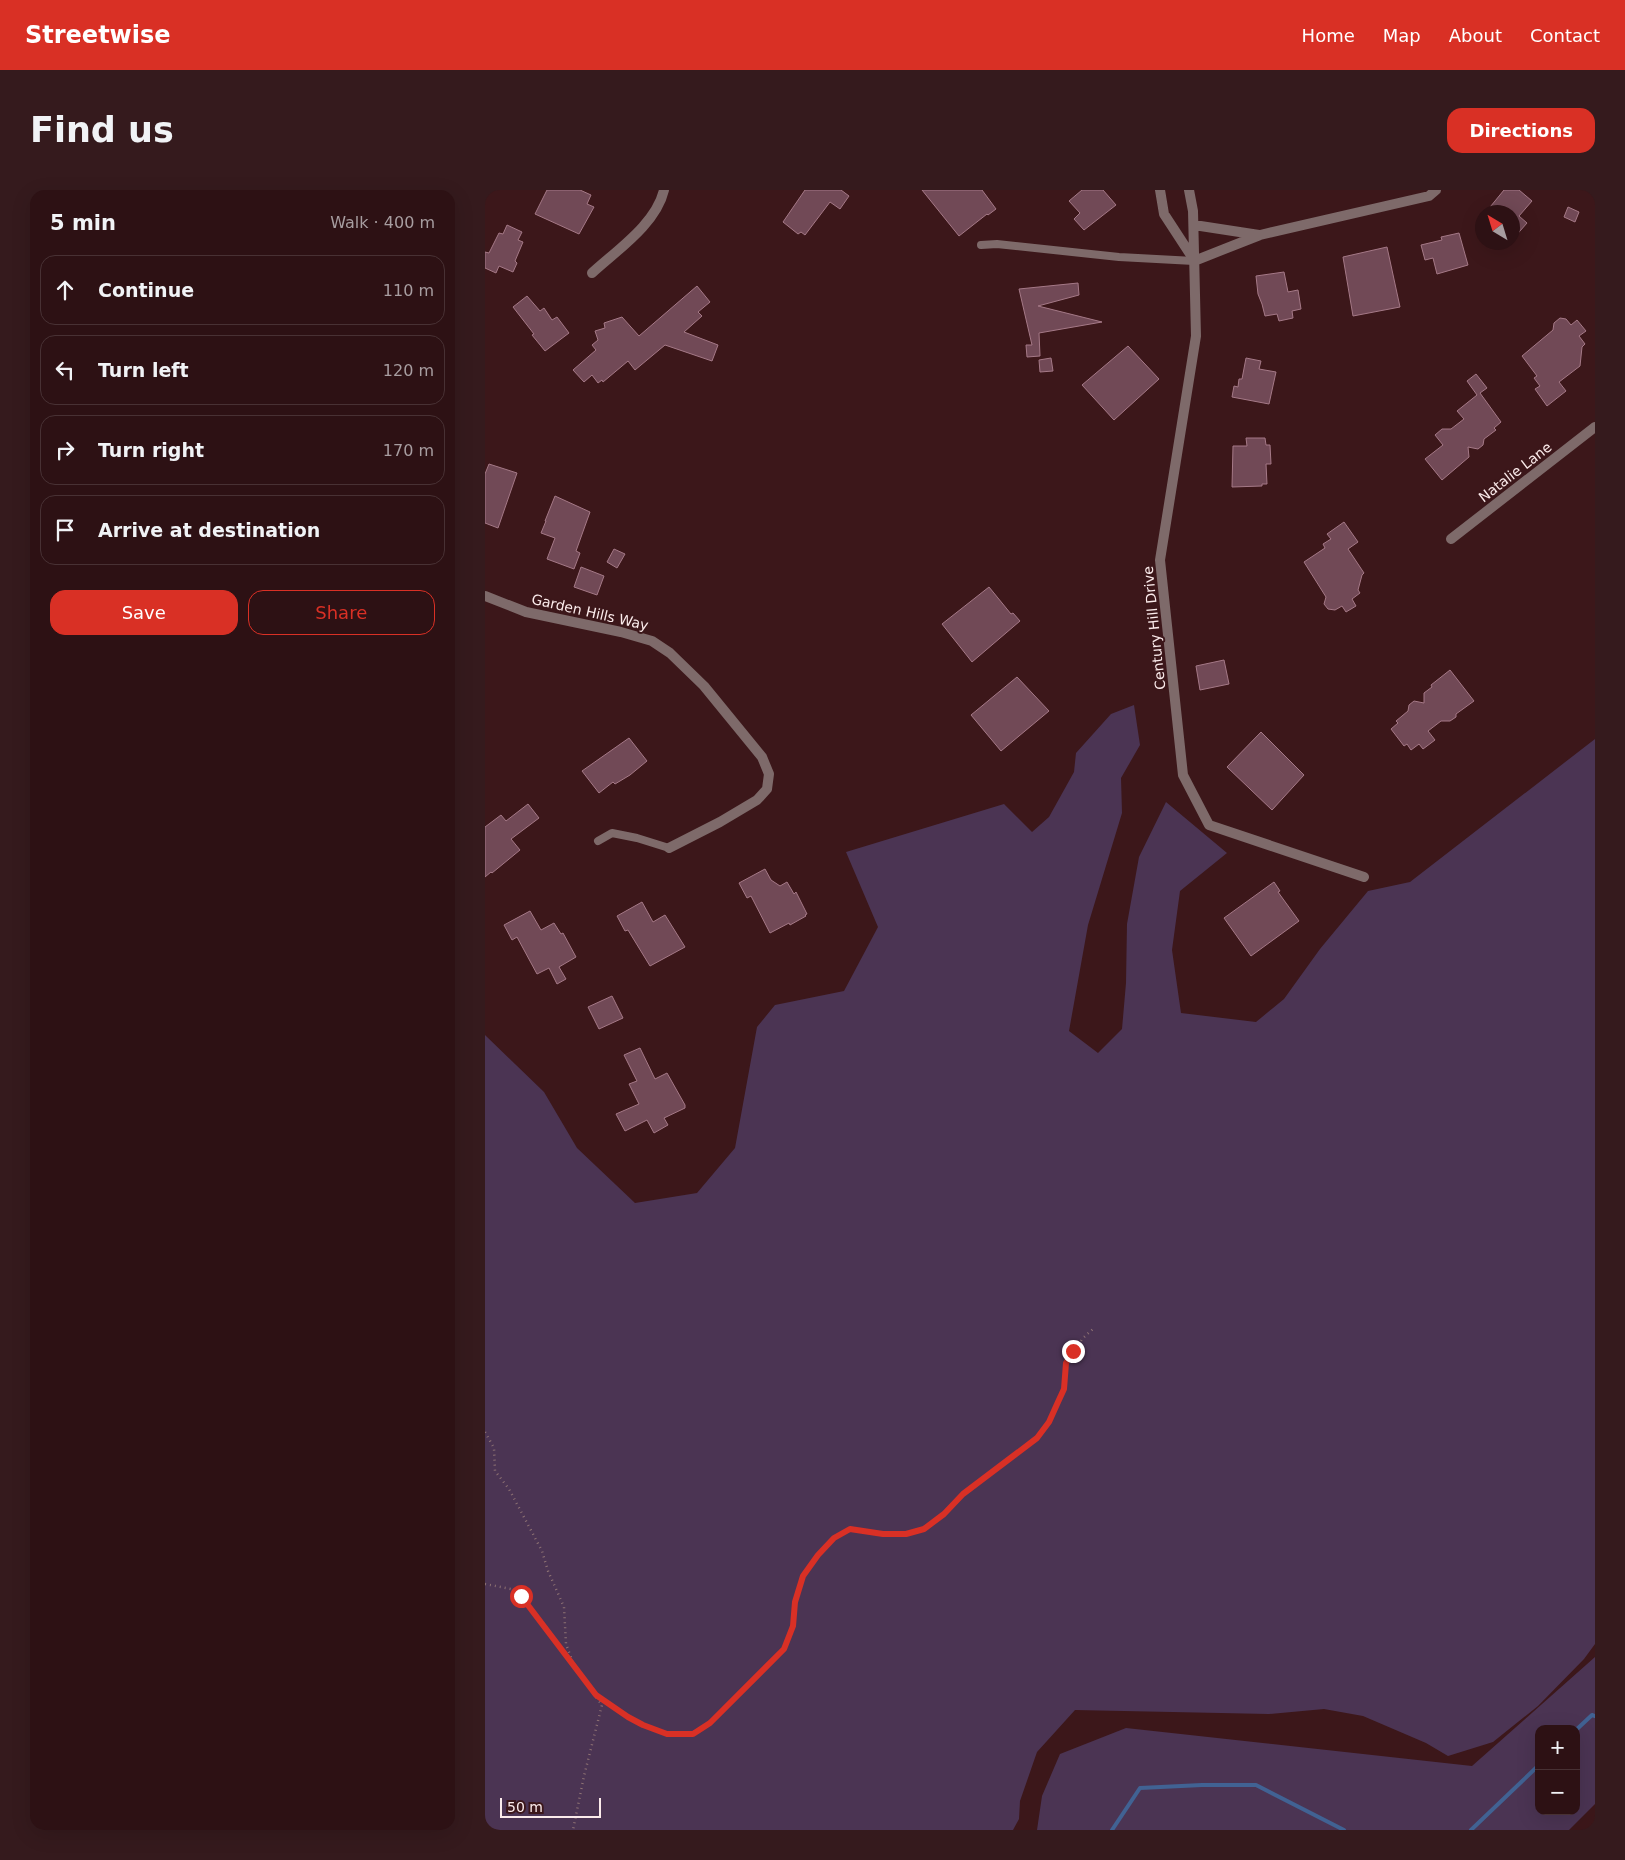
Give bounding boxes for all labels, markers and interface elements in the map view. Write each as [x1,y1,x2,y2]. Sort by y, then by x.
text: Streetwise [25,21,171,49]
text: Home [1302,25,1355,46]
text: Map [1383,25,1421,46]
text: About [1449,25,1502,46]
text: Contact [1530,25,1600,46]
button: Directions [1447,108,1595,153]
text: Find us [30,110,174,150]
north arrow [1475,205,1520,250]
text: 5 min [50,211,116,235]
text: Walk · 400 m [330,213,435,232]
icon: ahead [51,276,79,304]
text: Continue [98,279,194,301]
text: 110 m [383,281,434,300]
icon: left [51,356,79,384]
text: Turn left [98,359,189,381]
text: 120 m [383,361,434,380]
icon: right [51,436,79,464]
text: Turn right [98,439,204,461]
street label: Natalie Lane [1475,439,1555,505]
text: 170 m [383,441,434,460]
icon: arrive [51,516,79,544]
text: Arrive at destination [98,519,320,541]
street label: Century Hill Drive [1140,565,1168,691]
button: Save [50,590,238,635]
button: Share [248,590,435,635]
street label: Garden Hills Way [530,591,650,633]
route end [1062,1340,1085,1363]
route start [510,1585,533,1608]
map controls [1535,1725,1580,1815]
button: + [1535,1725,1580,1770]
button: − [1535,1770,1580,1815]
scale bar [500,1795,601,1818]
text: 50 m [507,1799,543,1815]

